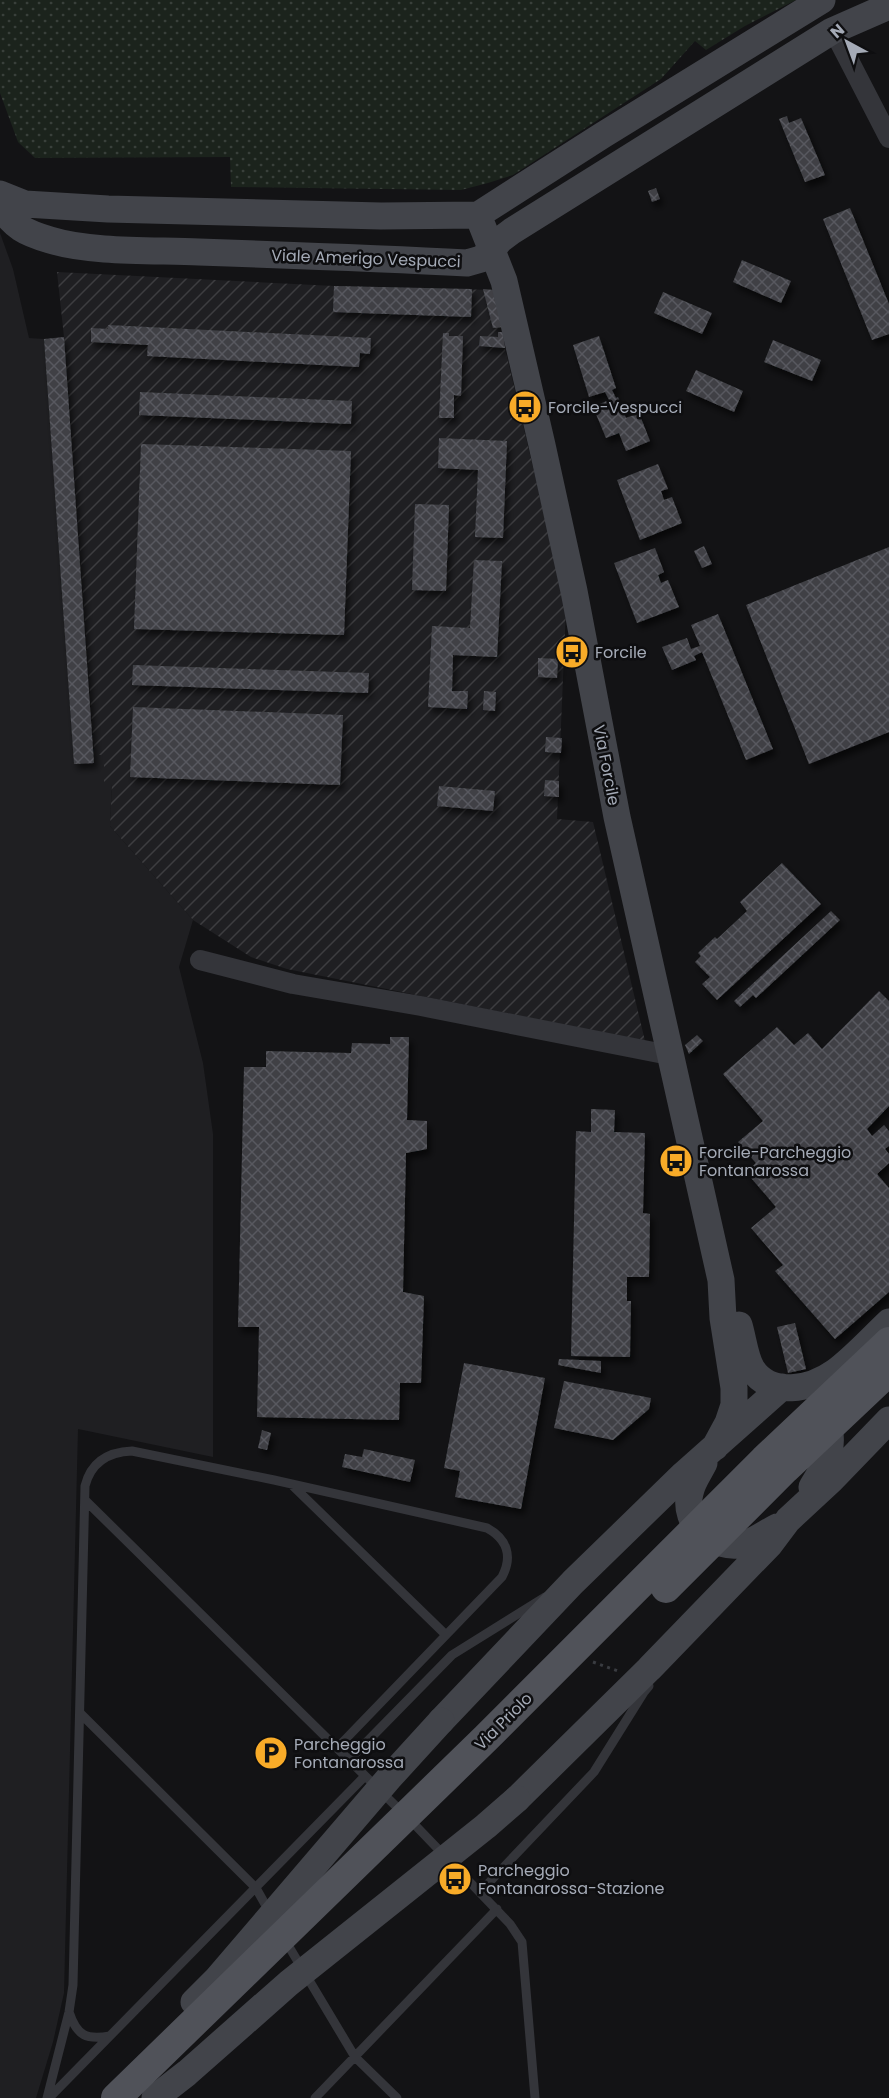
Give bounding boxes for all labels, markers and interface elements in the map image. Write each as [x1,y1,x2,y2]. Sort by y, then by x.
north arrow [817,12,877,72]
text: N [825,18,850,44]
street label: Viale Amerigo Vespucci [271,244,461,273]
bus stop icon: Forcile-Vespucci [507,389,543,425]
place label: Forcile-Vespucci [548,396,682,419]
bus stop icon: Forcile [554,634,590,670]
place label: Forcile [595,641,647,664]
street label: Via Forcile [587,723,626,807]
place label: Forcile-Parcheggio Fontanarossa [699,1141,851,1182]
bus stop icon: Forcile-Parcheggio Fontanarossa [658,1143,694,1179]
street label: Via Priolo [469,1687,537,1755]
place label: Parcheggio Fontanarossa [294,1733,404,1774]
parking icon: Parcheggio Fontanarossa [253,1735,289,1771]
place label: Parcheggio Fontanarossa-Stazione [478,1859,665,1900]
bus stop icon: Parcheggio Fontanarossa-Stazione [437,1861,473,1897]

